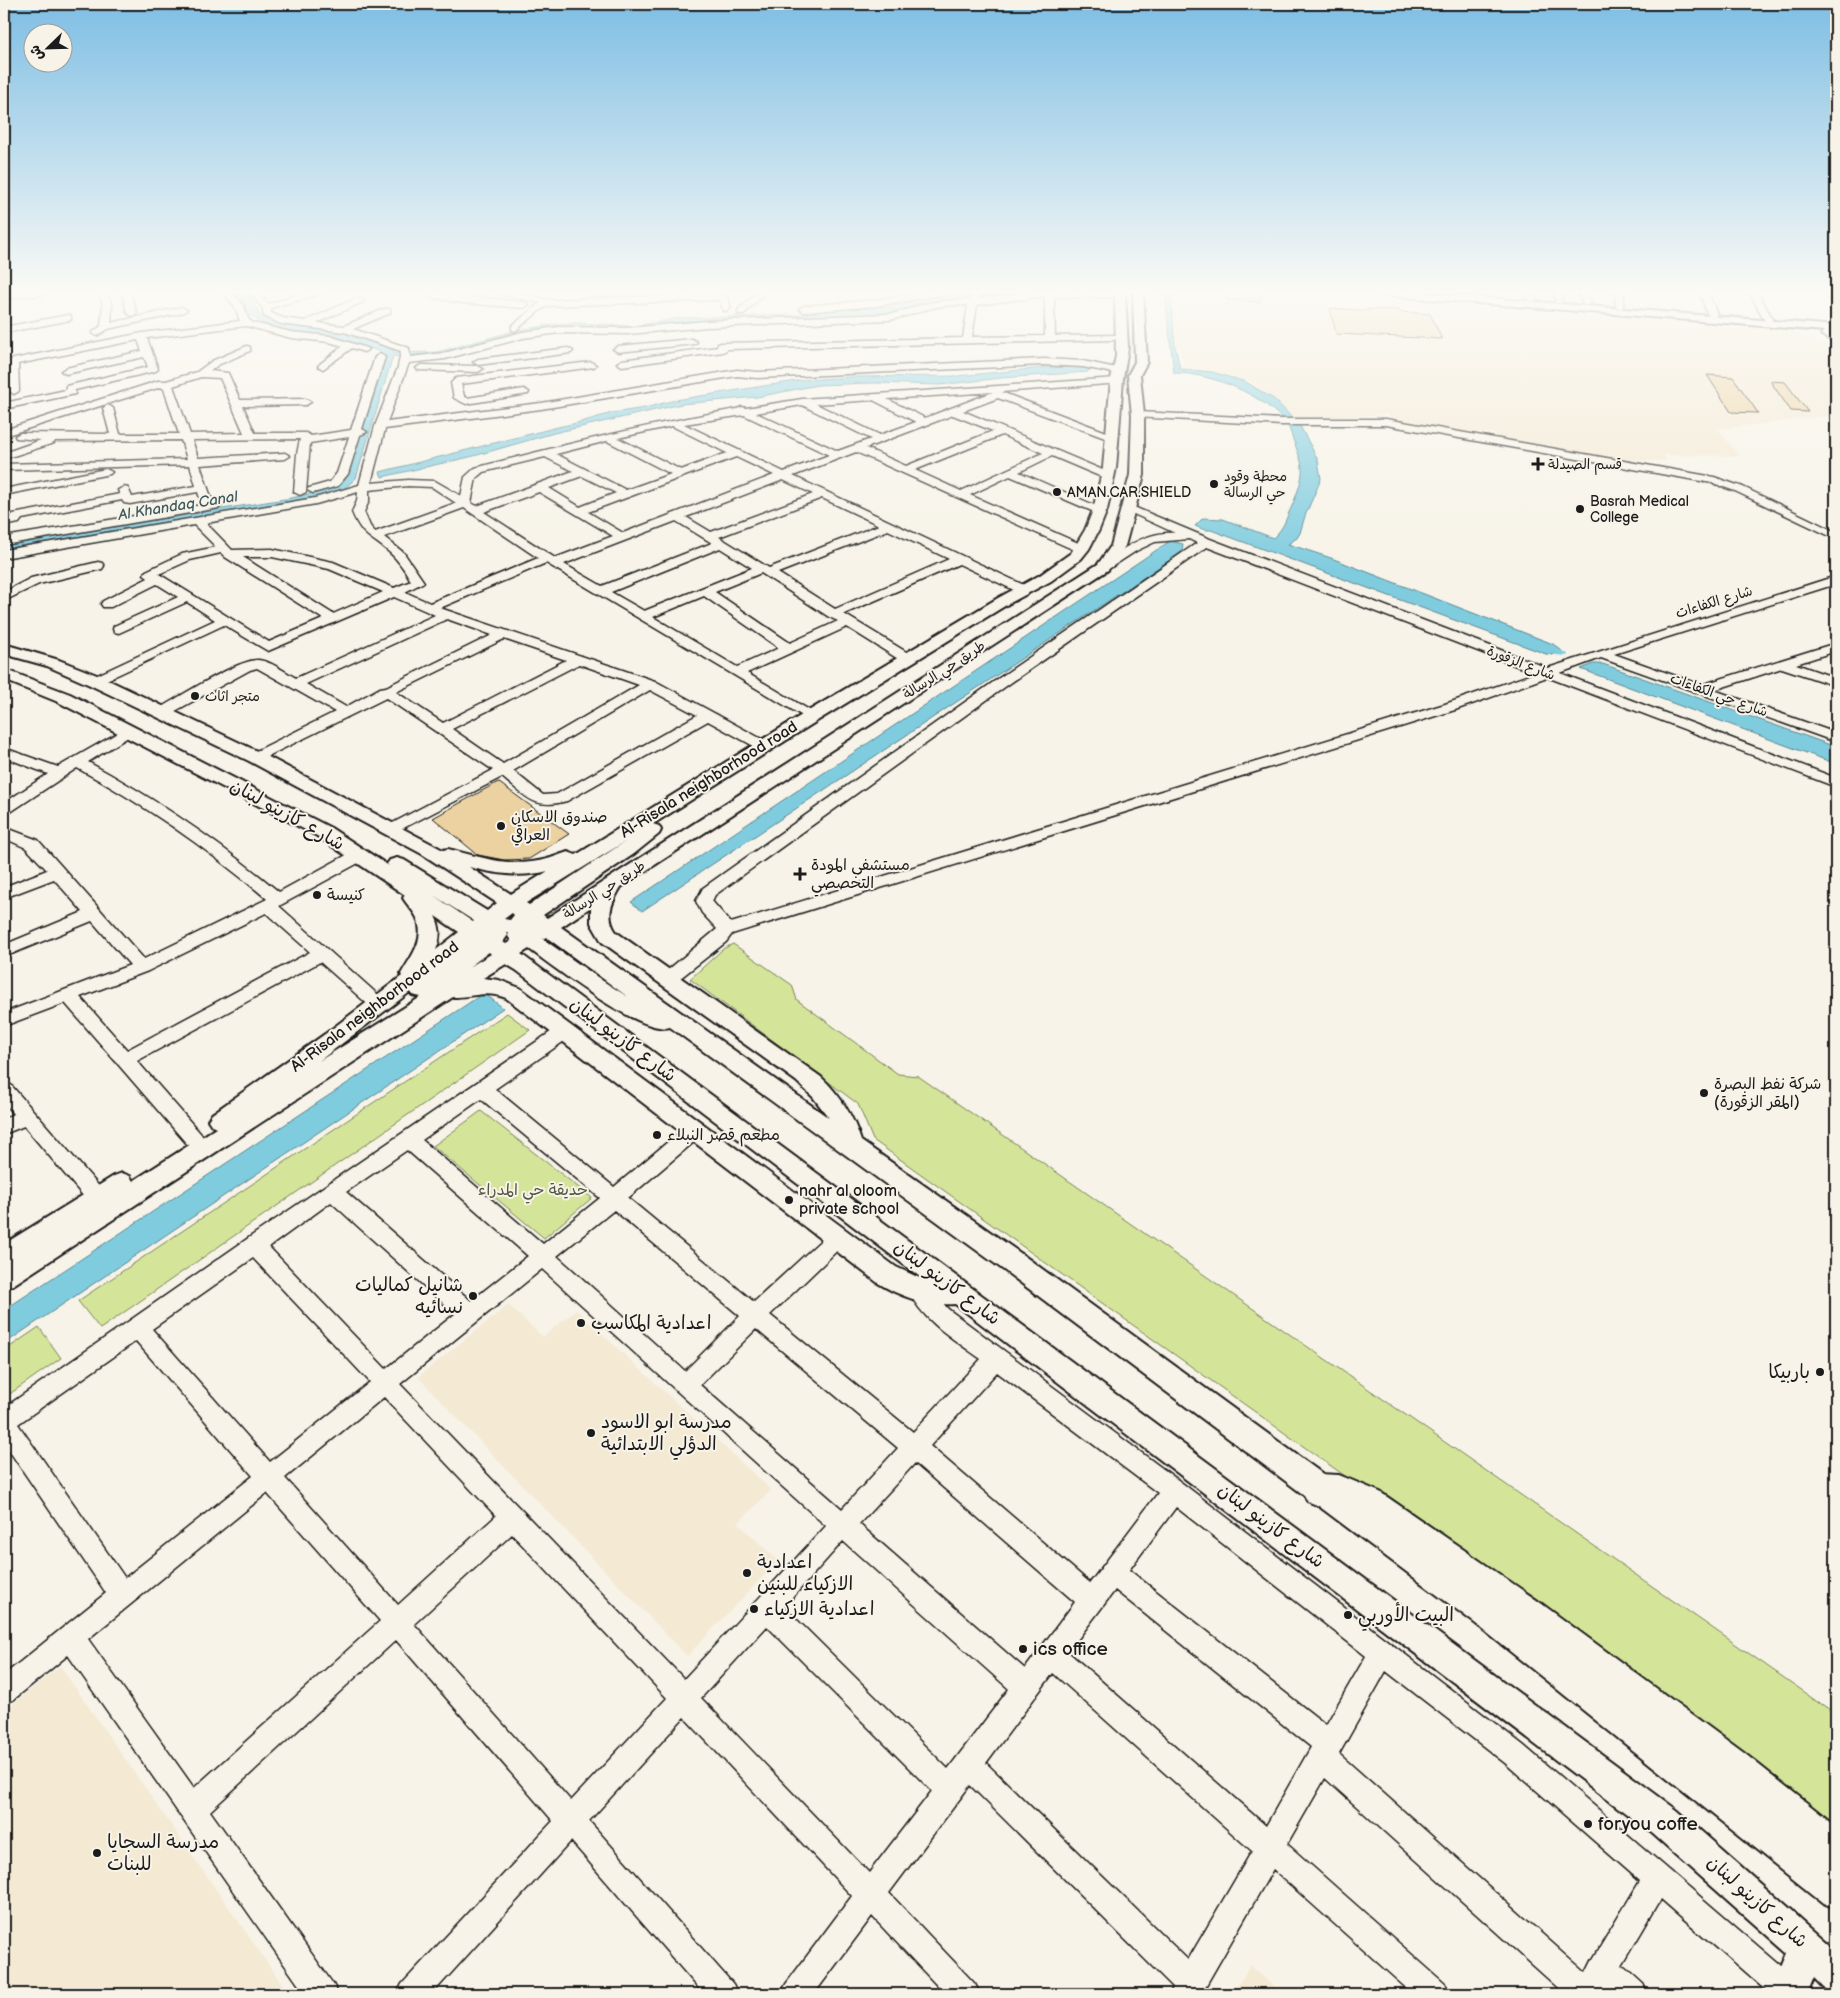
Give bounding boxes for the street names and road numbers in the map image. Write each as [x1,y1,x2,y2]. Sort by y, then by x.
street label: شارع الكفاءات [1673,582,1755,623]
street label: طريق حي الرسالة [900,637,991,706]
street label: شارع الزقورة [1484,642,1558,685]
street label: شارع حي الكفاءات [1666,669,1770,724]
street label: Al-Risala neighborhood road [617,717,801,843]
street label: شارع كازينو لبنان [225,774,348,857]
street label: طريق حي الرسالة [560,857,651,926]
street label: Al-Risala neighborhood road [287,937,463,1077]
street label: شارع كازينو لبنان [565,992,681,1088]
street label: شارع كازينو لبنان [889,1235,1005,1331]
street label: شارع كازينو لبنان [1213,1478,1329,1574]
street label: شارع كازينو لبنان [1701,1851,1812,1954]

